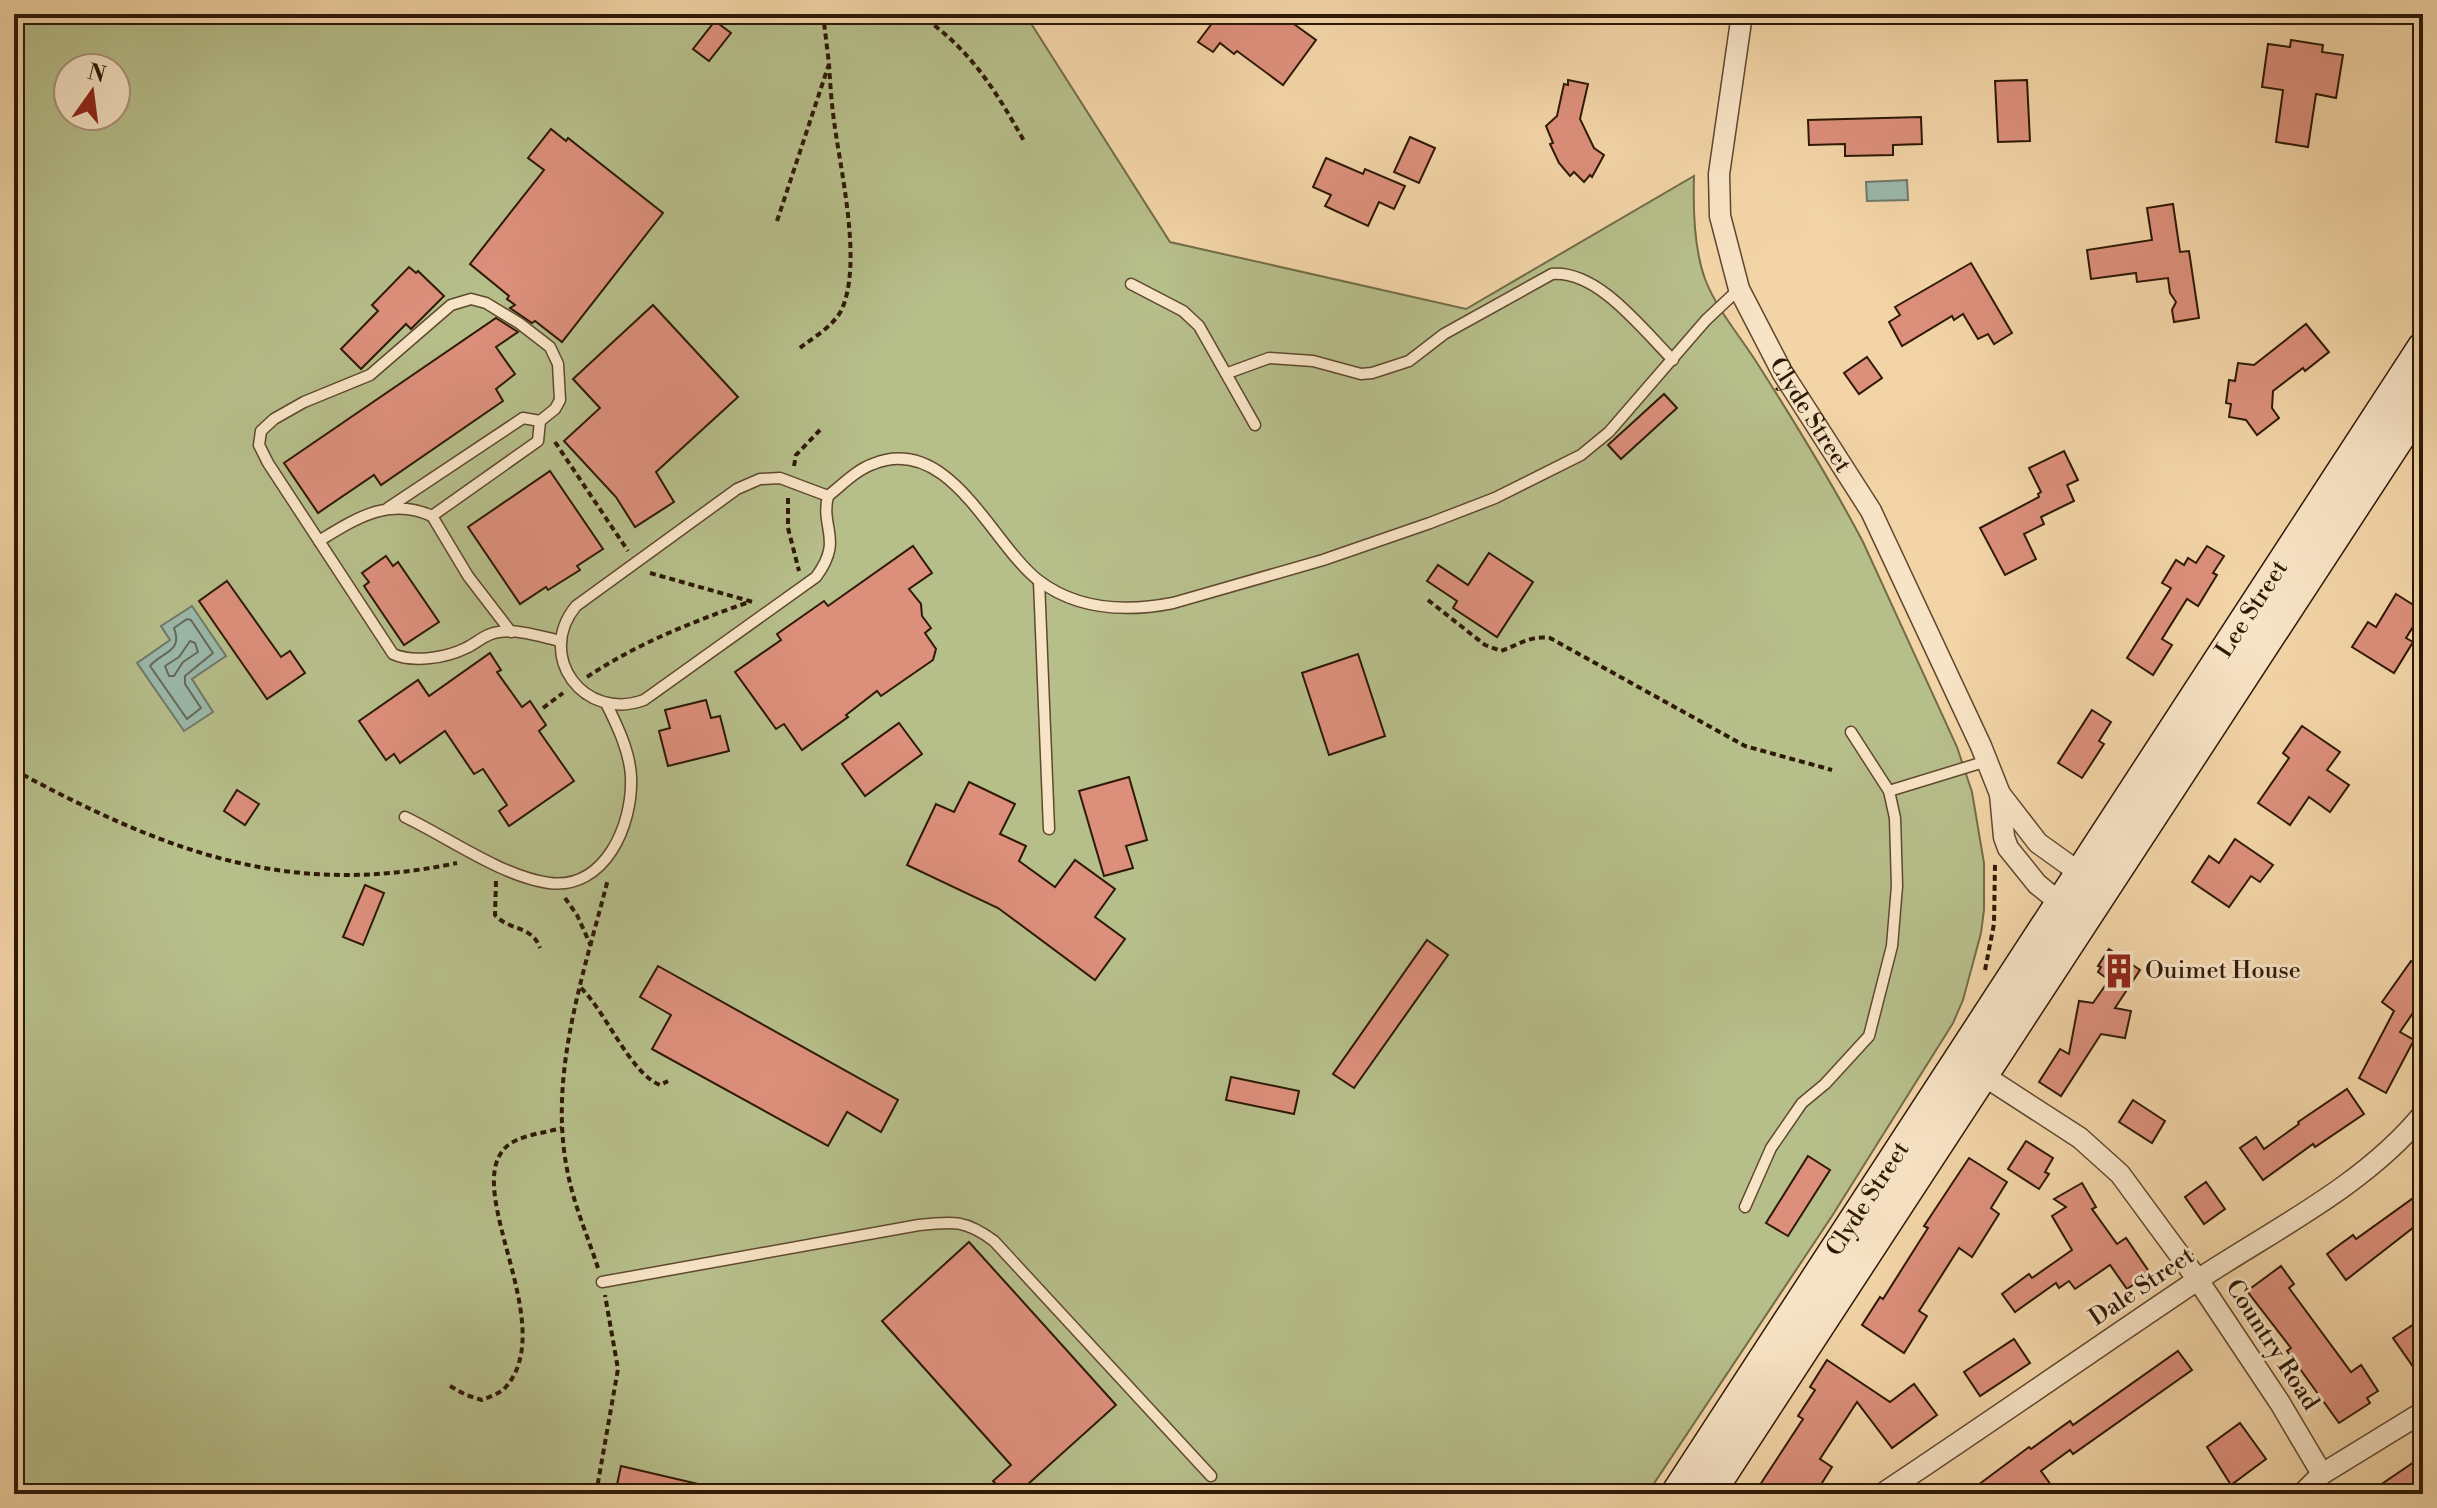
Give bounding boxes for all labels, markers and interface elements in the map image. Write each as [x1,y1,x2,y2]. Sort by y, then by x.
north arrow [52,52,132,132]
text: N [85,59,109,89]
street label: Clyde Street [1762,353,1858,479]
street label: Lee Street [2210,554,2295,664]
building icon: Ouimet House [2100,952,2138,990]
place label: Ouimet House [2145,956,2301,986]
street label: Clyde Street [1820,1136,1917,1262]
street label: Dale Street [2084,1241,2201,1333]
street label: Country Road [2219,1274,2326,1416]

